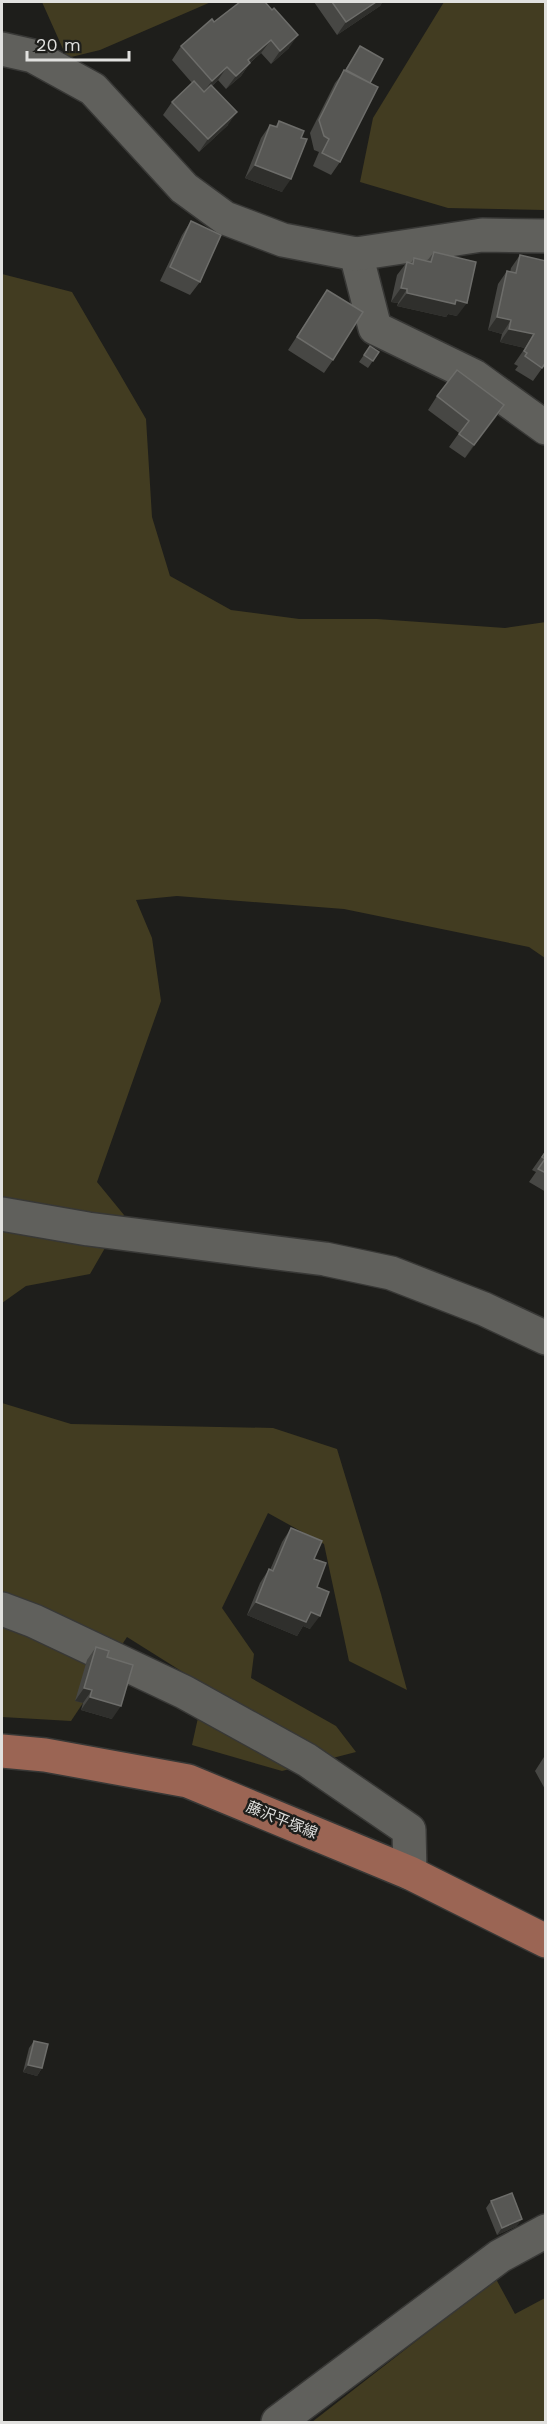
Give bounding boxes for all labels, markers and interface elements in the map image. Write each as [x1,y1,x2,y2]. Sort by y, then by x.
scale bar [27,24,129,62]
text: 20 m [36,34,81,55]
street label: 藤沢平塚線 [244,1798,320,1842]

